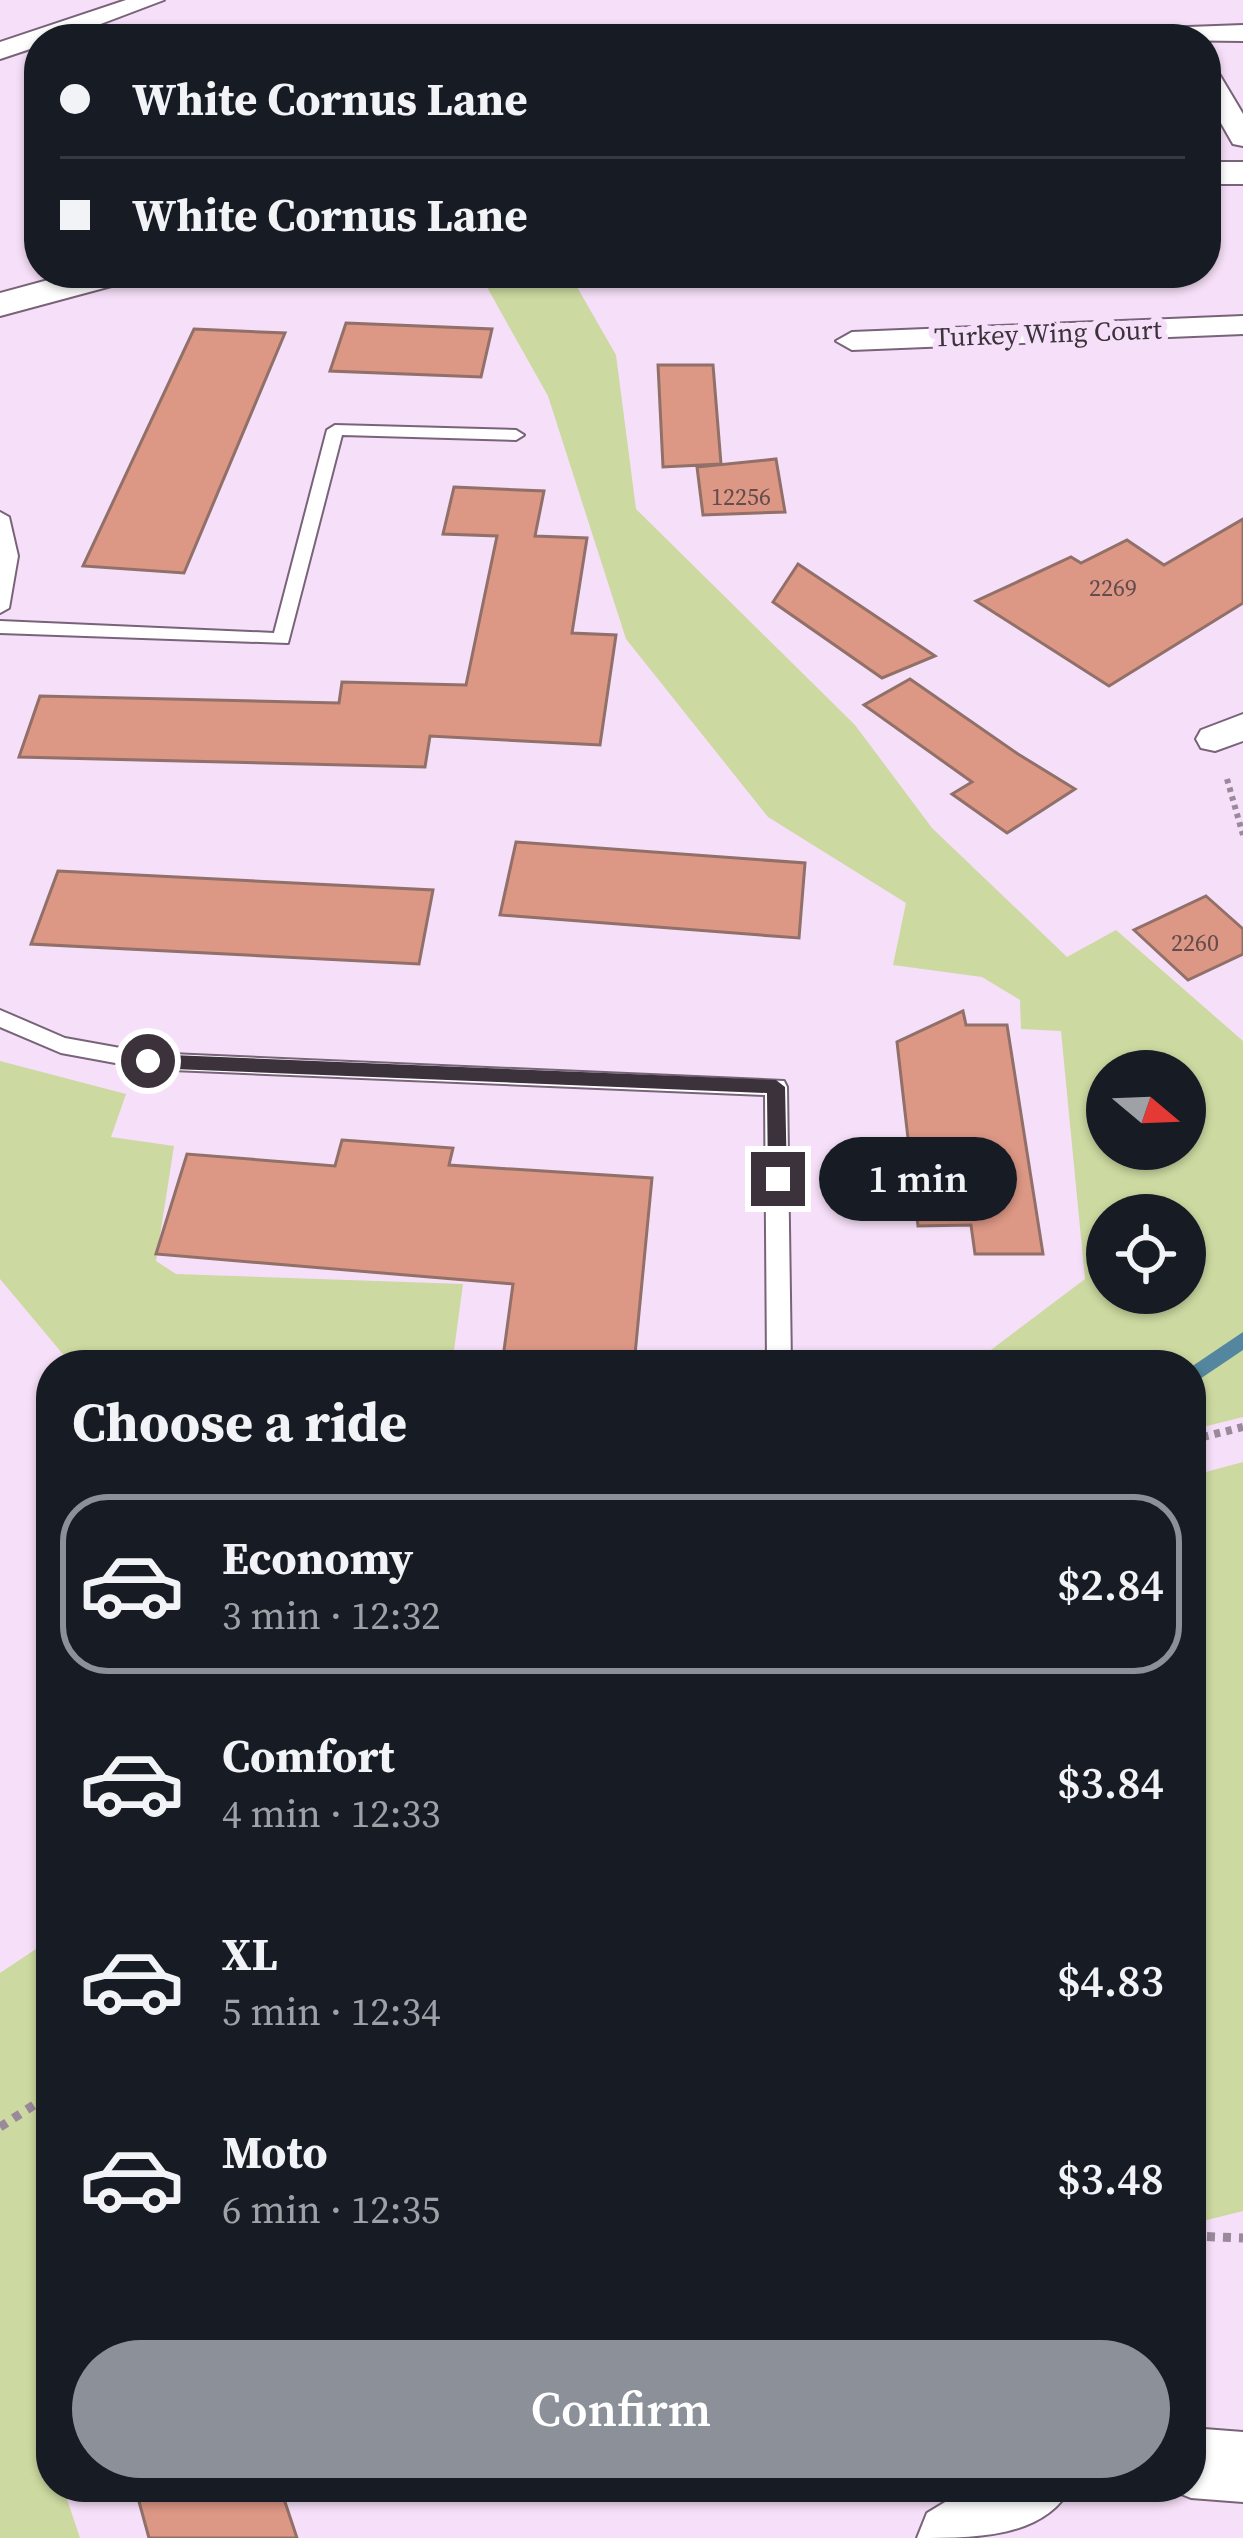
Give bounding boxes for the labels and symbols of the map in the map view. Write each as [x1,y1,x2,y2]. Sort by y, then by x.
street label: Turkey Wing Court [934,311,1163,355]
house number: 12256 [711,480,771,513]
house number: 2269 [1089,571,1137,604]
house number: 2260 [1171,926,1219,959]
route start [121,1034,175,1088]
north arrow [1086,1050,1206,1170]
callout: 1 min [820,1137,1018,1221]
route end [751,1152,805,1206]

